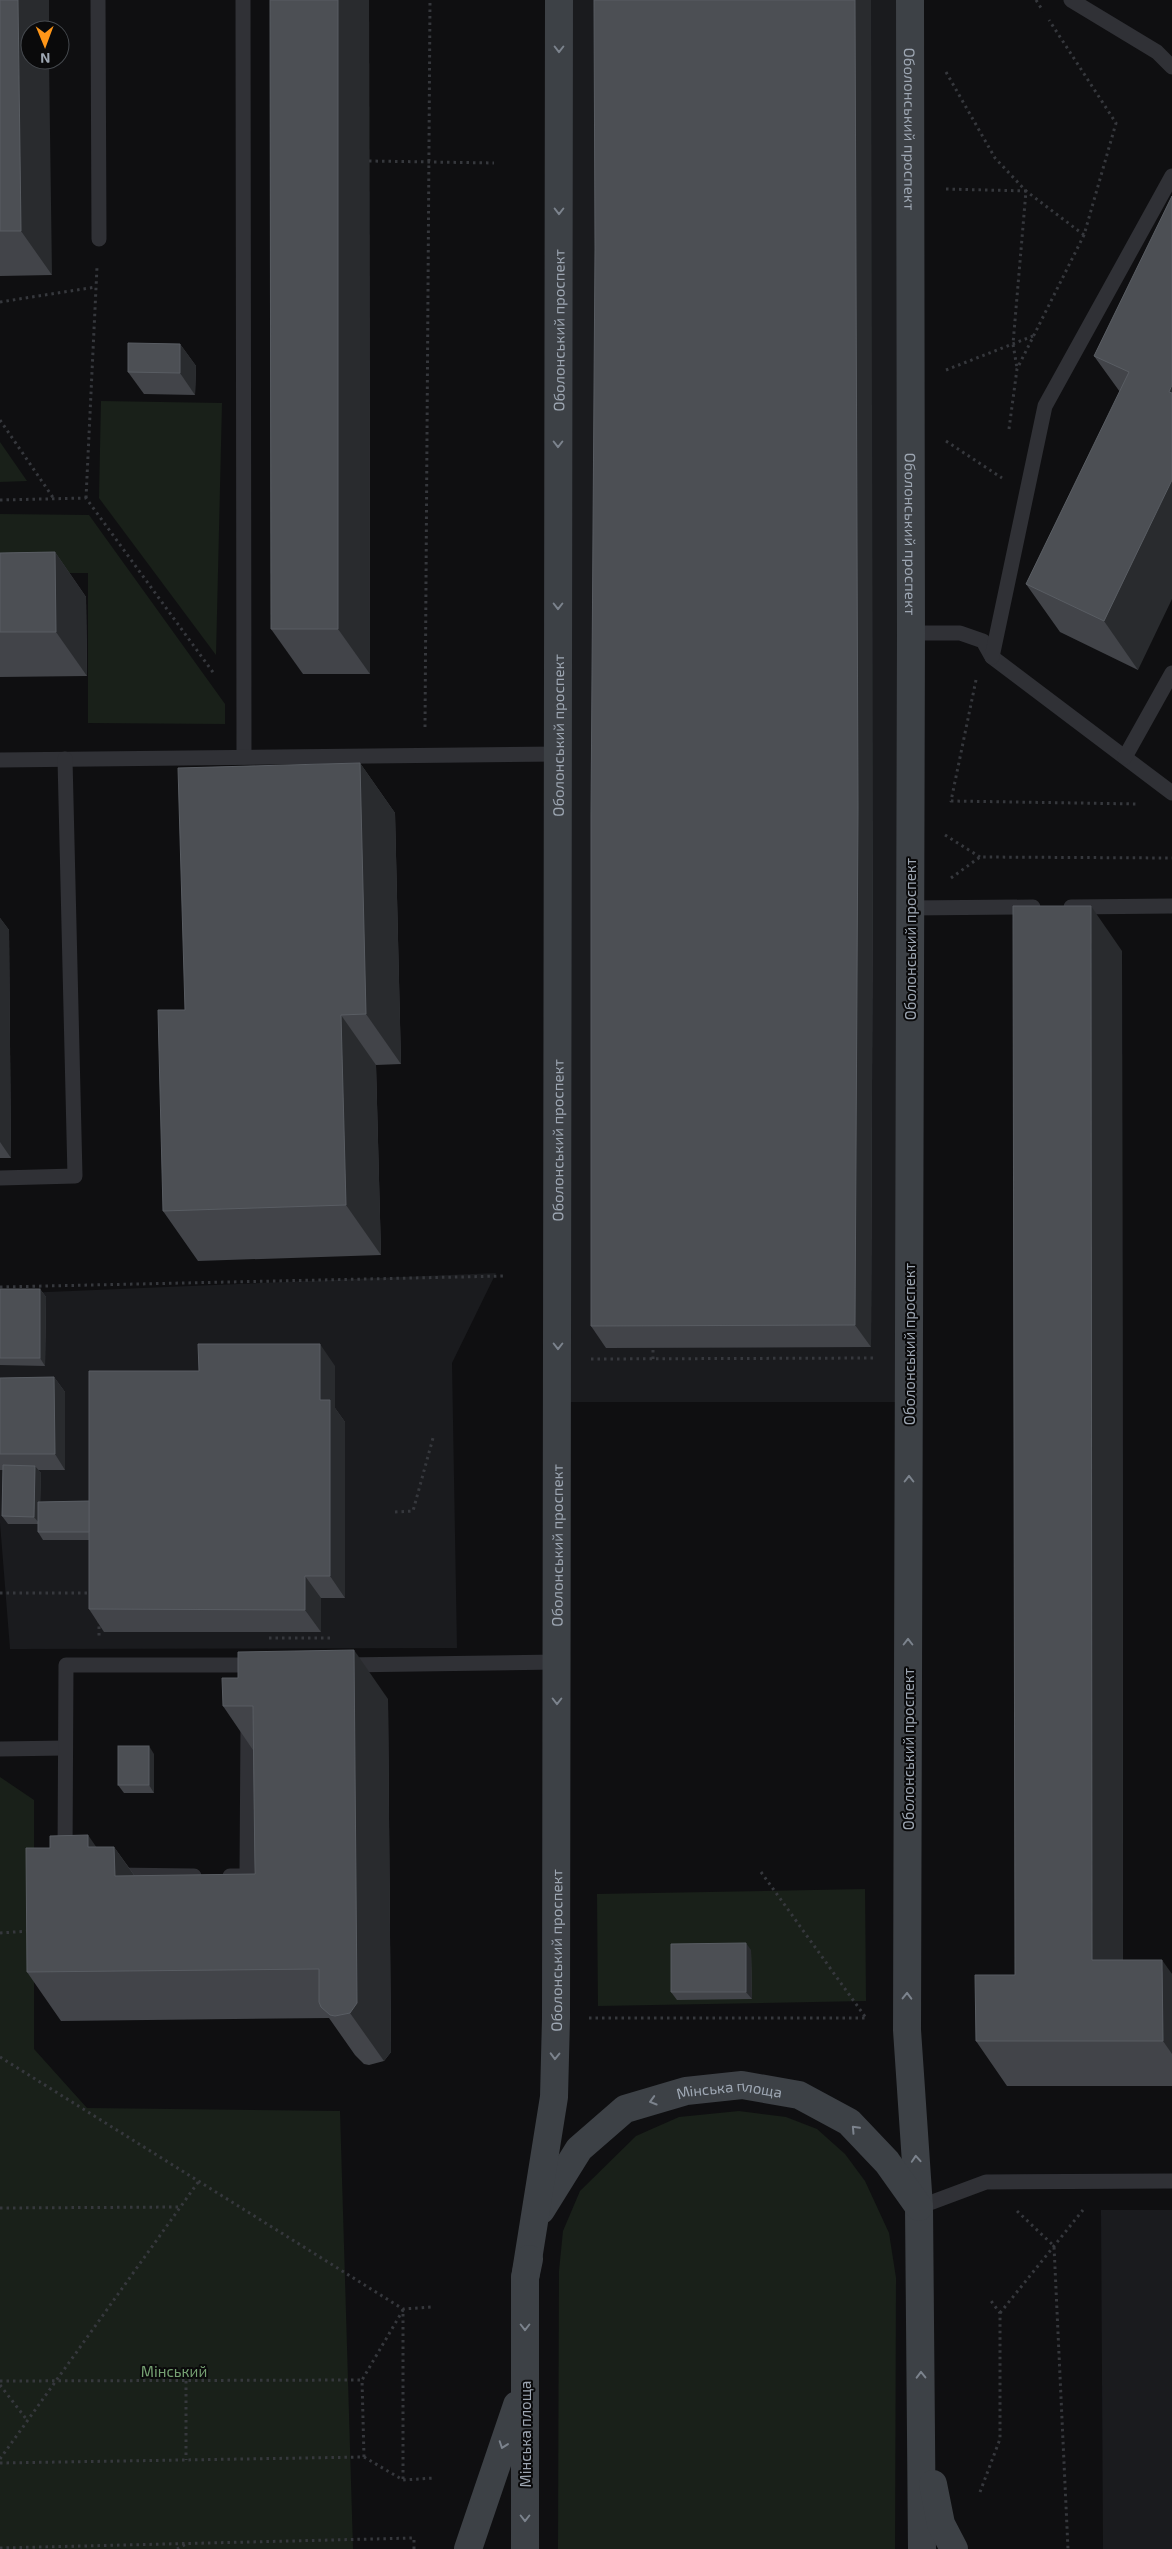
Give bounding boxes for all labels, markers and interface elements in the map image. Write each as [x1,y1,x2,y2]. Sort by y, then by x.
north arrow [20,20,70,70]
one-way arrow [554,45,564,53]
street label: Оболонський проспект [901,48,919,210]
text: N [40,50,50,67]
one-way arrow [554,208,564,215]
street label: Оболонський проспект [549,249,568,412]
one-way arrow [553,440,563,448]
street label: Оболонський проспект [902,453,920,615]
one-way arrow [553,602,563,610]
street label: Оболонський проспект [549,654,567,817]
street label: Оболонський проспект [901,858,919,1020]
street label: Оболонський проспект [548,1059,566,1222]
street label: Оболонський проспект [900,1263,918,1425]
one-way arrow [552,1342,563,1350]
street label: Оболонський проспект [548,1464,566,1627]
one-way arrow [904,1475,914,1482]
one-way arrow [903,1637,913,1645]
street label: Оболонський проспект [899,1668,917,1830]
one-way arrow [552,1697,562,1705]
street label: Оболонський проспект [547,1869,565,2032]
one-way arrow [902,1992,912,2000]
one-way arrow [550,2052,560,2060]
street label: Мінська площа [674,2076,784,2102]
one-way arrow [649,2096,657,2106]
one-way arrow [852,2125,861,2134]
one-way arrow [910,2154,921,2162]
one-way arrow [520,2324,530,2331]
park label: Мінський [141,2362,207,2380]
one-way arrow [916,2370,926,2378]
street label: Мінська площа [516,2381,534,2487]
one-way arrow [499,2440,509,2448]
one-way arrow [520,2514,530,2522]

